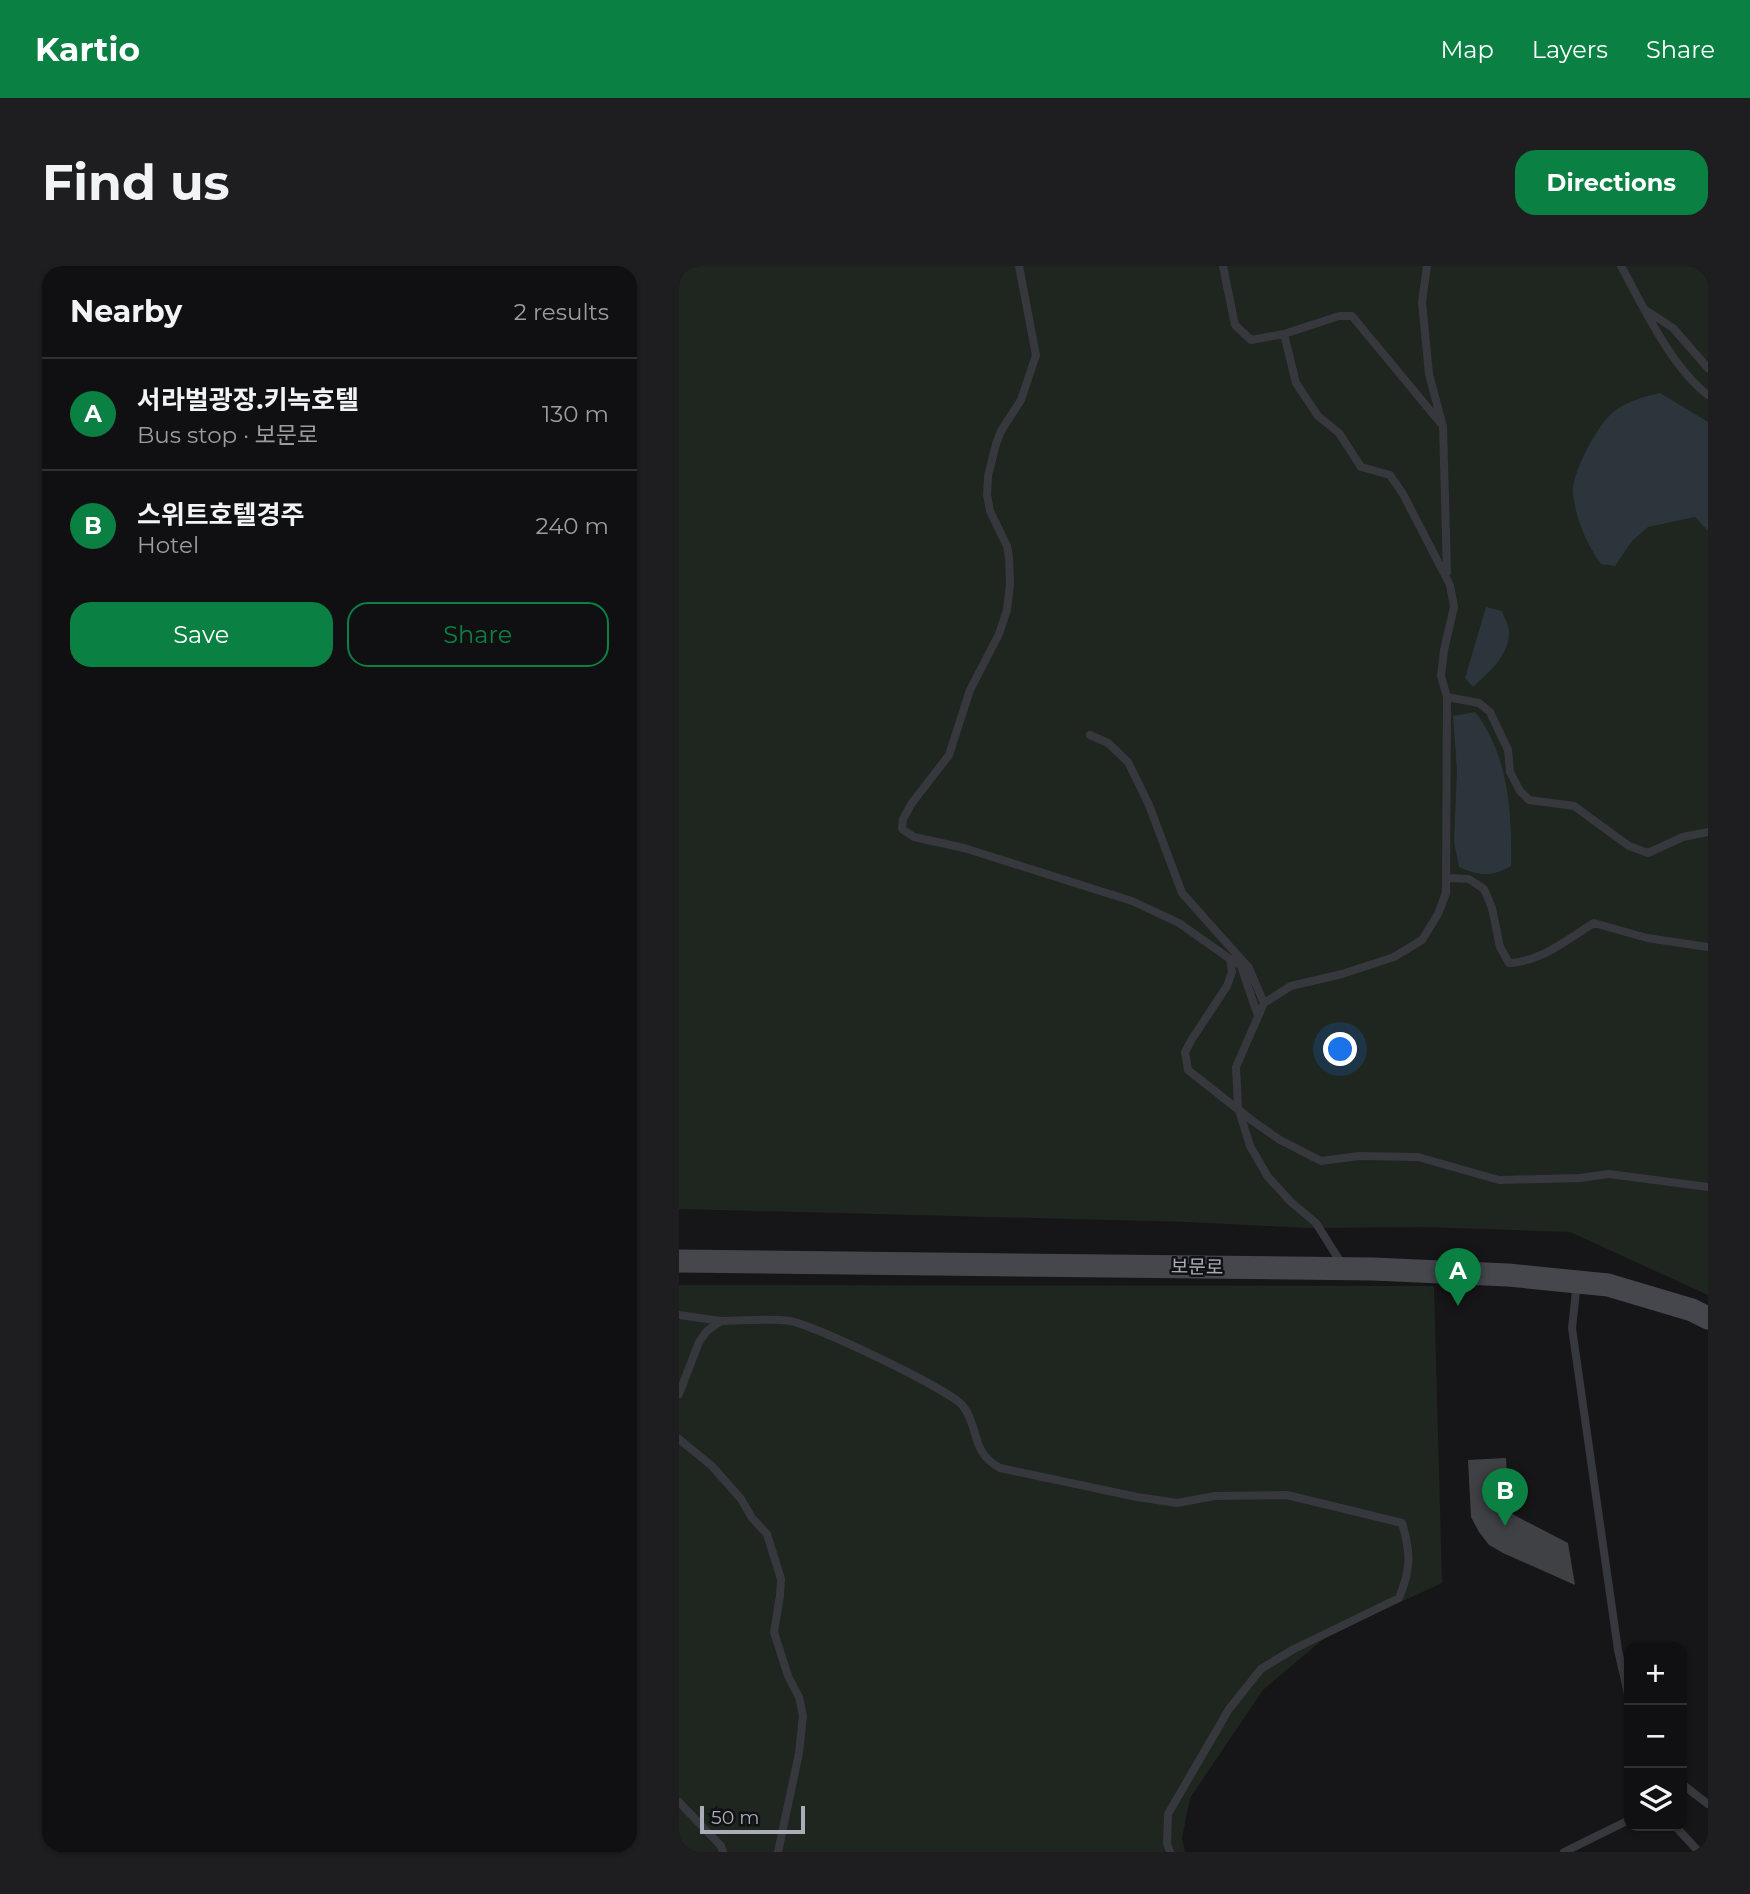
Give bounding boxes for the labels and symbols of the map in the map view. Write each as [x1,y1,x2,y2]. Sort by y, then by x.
your location [1323,1032,1357,1066]
pin: A [1435,1248,1481,1306]
street label: 보문로 [1171,1255,1223,1279]
pin: B [1482,1468,1528,1526]
scale bar [700,1803,805,1835]

